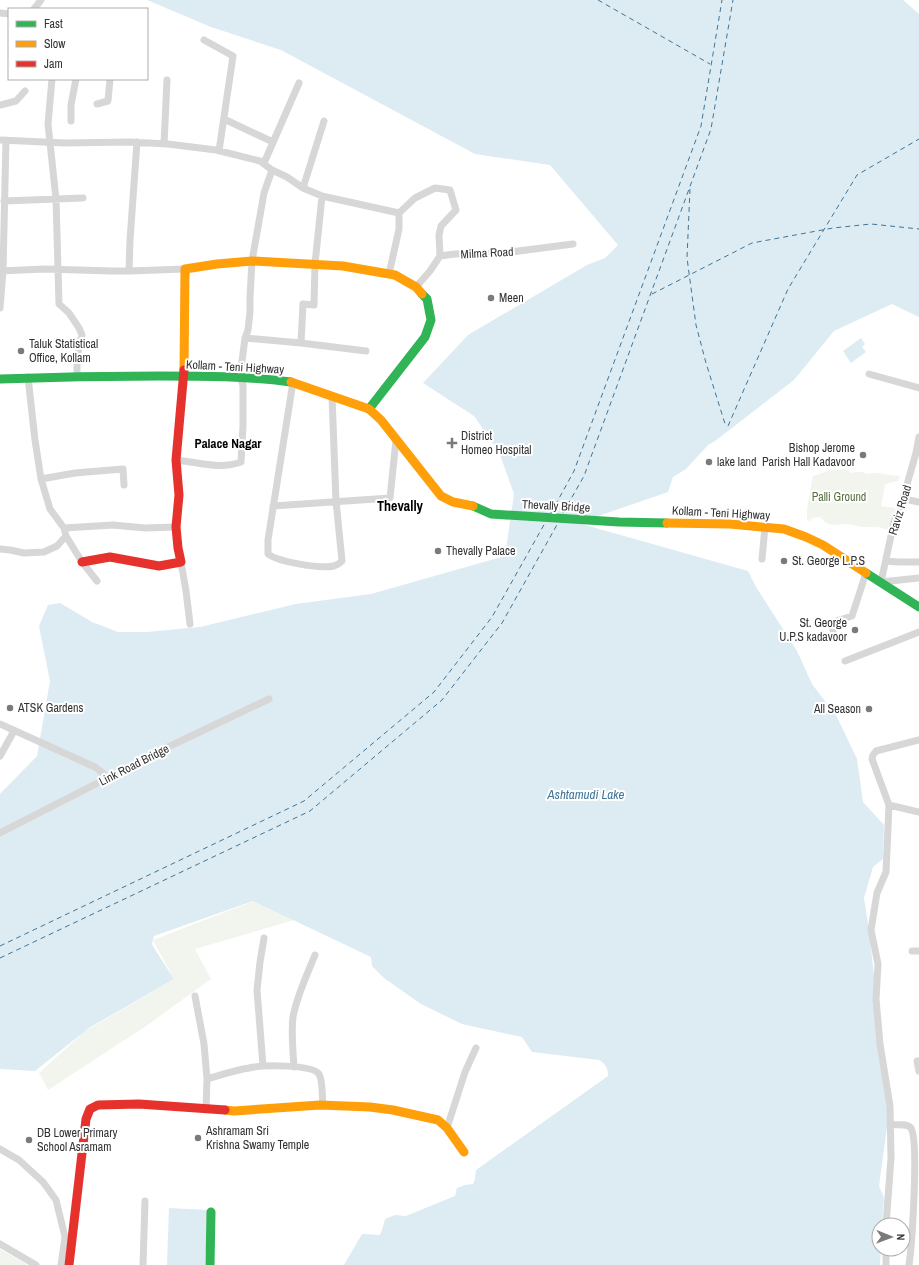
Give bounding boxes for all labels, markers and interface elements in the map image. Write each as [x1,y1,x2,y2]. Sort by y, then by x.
legend [8,8,148,80]
text: Fast [44,16,63,32]
text: Slow [44,36,66,52]
text: Jam [44,56,63,72]
street label: Milma Road [460,244,514,262]
place label: Meen [499,290,524,306]
marker: Meen [486,293,496,303]
place label: Taluk Statistical Office, Kollam [29,336,98,366]
marker: Taluk Statistical Office, Kollam [16,346,26,356]
street label: Kollam - Teni Highway [186,356,285,378]
place label: District Homeo Hospital [461,428,532,458]
district label: Palace Nagar [195,435,262,452]
marker: District Homeo Hospital [446,437,458,449]
place label: Bishop Jerome Parish Hall Kadavoor [762,440,856,470]
marker: Bishop Jerome Parish Hall Kadavoor [858,450,868,460]
place label: lake land [717,454,756,470]
marker: lake land [704,457,714,467]
street label: Raviz Road [885,483,915,537]
park label: Palli Ground [812,489,866,505]
street label: Thevally Bridge [521,496,591,516]
district label: Thevally [377,497,424,515]
street label: Kollam - Teni Highway [672,502,771,524]
place label: Thevally Palace [446,543,515,559]
marker: Thevally Palace [433,546,443,556]
place label: St. George L.P.S [792,553,866,569]
marker: St. George L.P.S [779,556,789,566]
place label: St. George U.P.S kadavoor [779,615,848,645]
marker: St. George U.P.S kadavoor [850,625,860,635]
place label: ATSK Gardens [17,700,84,716]
place label: All Season [813,701,861,717]
marker: ATSK Gardens [5,703,15,713]
marker: All Season [864,704,874,714]
street label: Link Road Bridge [96,740,172,790]
water label: Ashtamudi Lake [546,786,625,803]
place label: Ashramam Sri Krishna Swamy Temple [205,1123,309,1153]
place label: DB Lower Primary School Asramam [37,1125,117,1155]
marker: Ashramam Sri Krishna Swamy Temple [193,1133,203,1143]
marker: DB Lower Primary School Asramam [24,1135,34,1145]
north arrow [871,1217,911,1257]
text: N [894,1234,908,1241]

